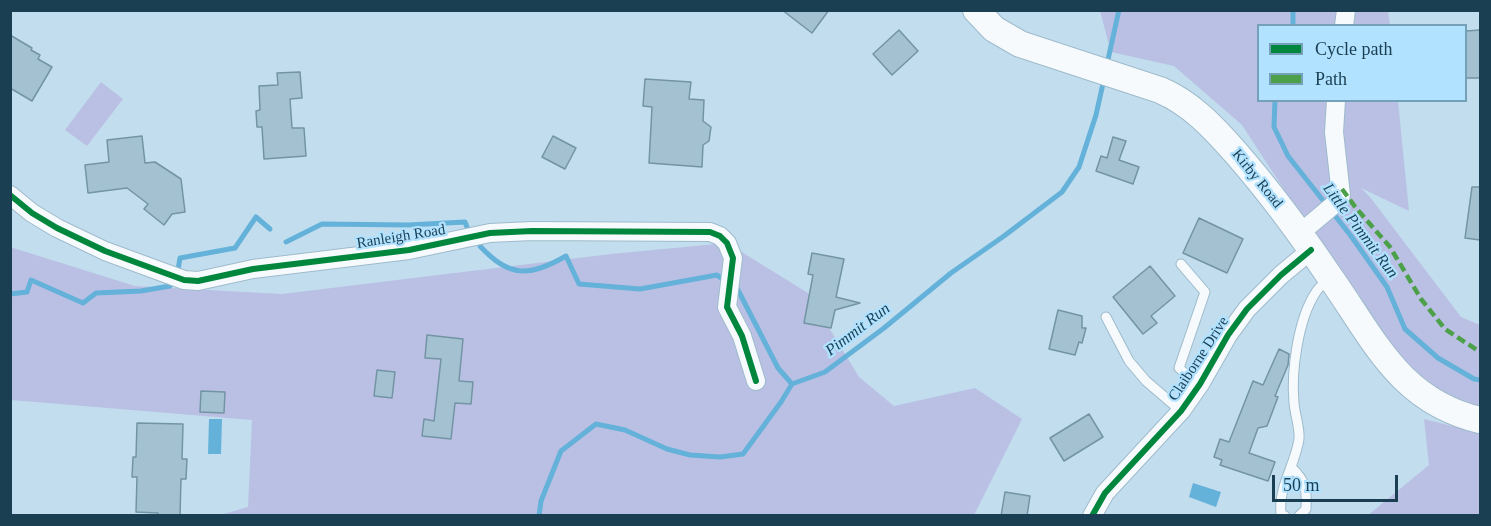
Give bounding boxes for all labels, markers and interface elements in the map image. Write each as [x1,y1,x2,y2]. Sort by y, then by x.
legend [1257,24,1467,102]
text: Cycle path [1315,39,1392,59]
text: Path [1315,69,1347,89]
street label: Kirby Road [1228,146,1286,212]
water label: Little Pimmit Run [1318,180,1402,282]
street label: Ranleigh Road [355,221,447,253]
water label: Pimmit Run [822,299,894,361]
street label: Claiborne Drive [1165,313,1233,405]
scale bar [1275,463,1401,501]
text: 50 m [1283,475,1320,495]

